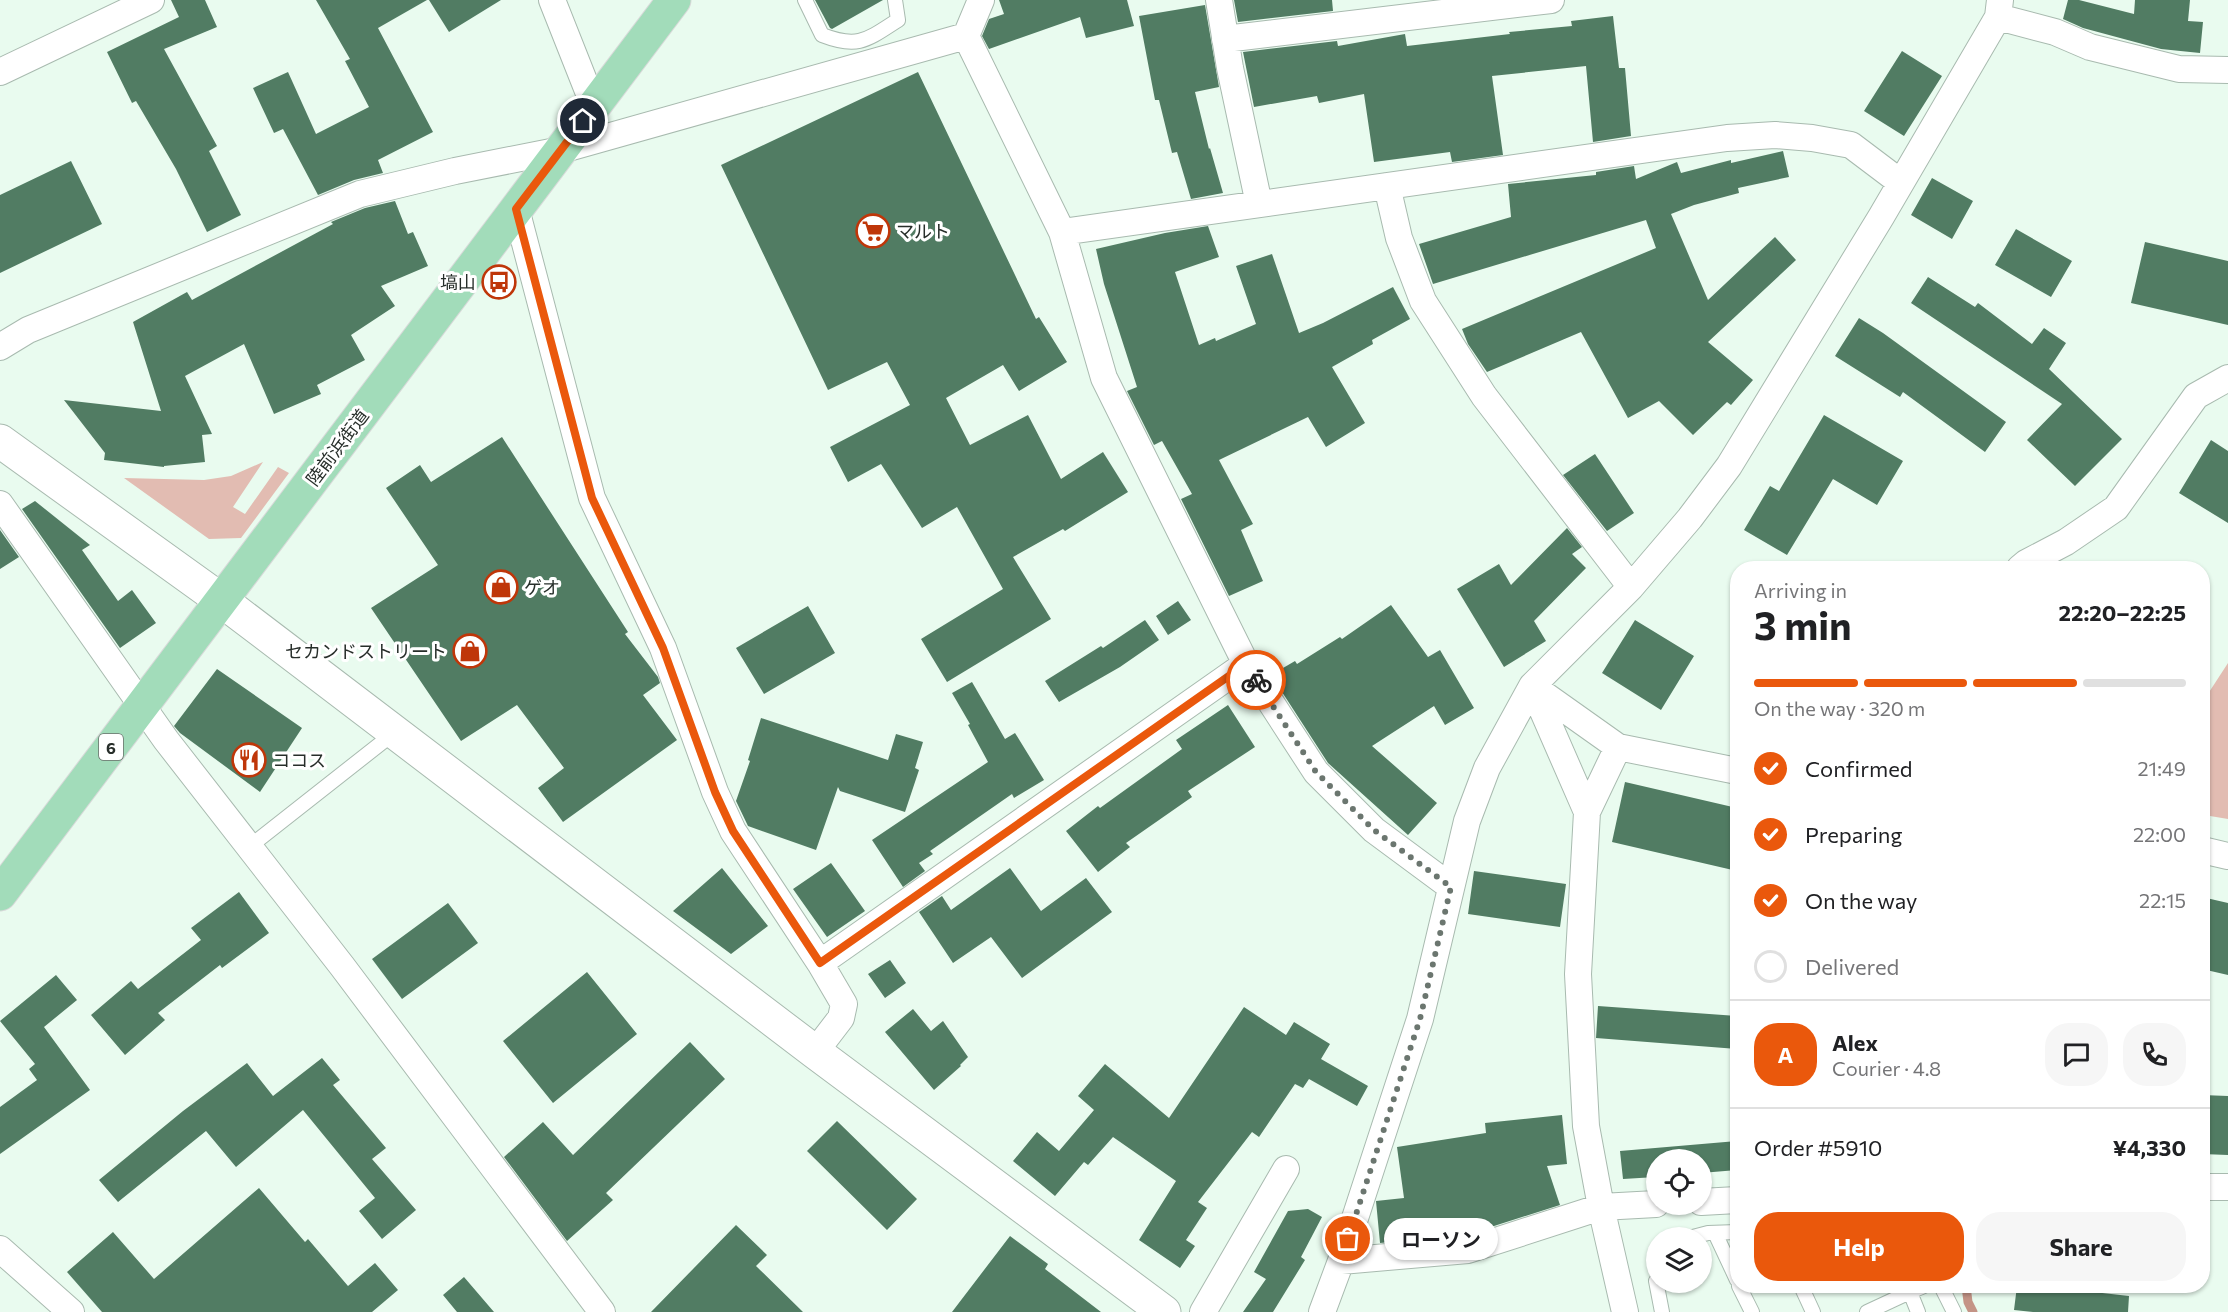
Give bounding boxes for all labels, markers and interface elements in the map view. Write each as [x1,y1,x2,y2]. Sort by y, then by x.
pin [557,95,608,146]
icon: home [566,104,599,137]
supermarket icon: マルト [855,213,891,249]
place label: マルト [896,220,950,242]
bus stop icon: 塙山 [481,264,517,300]
place label: 塙山 [440,271,476,293]
street label: 陸前浜街道 [301,404,373,490]
shop icon: ゲオ [483,569,519,605]
place label: ゲオ [524,576,560,598]
text: Arriving in [1754,578,1847,602]
text: 22:20–22:25 [2058,599,2186,626]
text: 3 min [1754,600,1852,648]
shop icon: セカンドストリート [452,633,488,669]
place label: セカンドストリート [285,640,447,662]
courier [1226,650,1286,710]
icon: bike [1240,664,1273,697]
text: On the way · 320 m [1754,696,1925,720]
road number: 6 [99,734,123,760]
restaurant icon: ココス [231,742,267,778]
place label: ココス [272,749,326,771]
icon: check [1754,752,1787,785]
text: Confirmed [1805,755,1912,782]
text: 21:49 [2138,756,2186,780]
icon: check [1754,818,1787,851]
text: Preparing [1805,821,1902,848]
text: 22:00 [2133,822,2186,846]
icon: check [1754,884,1787,917]
text: On the way [1805,887,1917,914]
text: 22:15 [2139,888,2186,912]
text: Delivered [1805,953,1899,980]
button: chat [2045,1023,2108,1086]
button: phone [2123,1023,2186,1086]
text: Alex [1832,1029,1878,1056]
text: A [1778,1041,1793,1068]
text: Courier · 4.8 [1832,1056,1941,1080]
text: Order #5910 [1754,1134,1882,1161]
text: ¥4,330 [2113,1134,2186,1161]
map controls [1646,1149,1712,1293]
button: locate [1646,1149,1712,1215]
button: Help [1754,1212,1964,1281]
button: Share [1976,1212,2186,1281]
pin [1322,1213,1373,1264]
callout: ローソン [1384,1218,1498,1260]
icon: bag [1331,1222,1364,1255]
text: ローソン [1401,1227,1481,1251]
button: layers [1646,1227,1712,1293]

